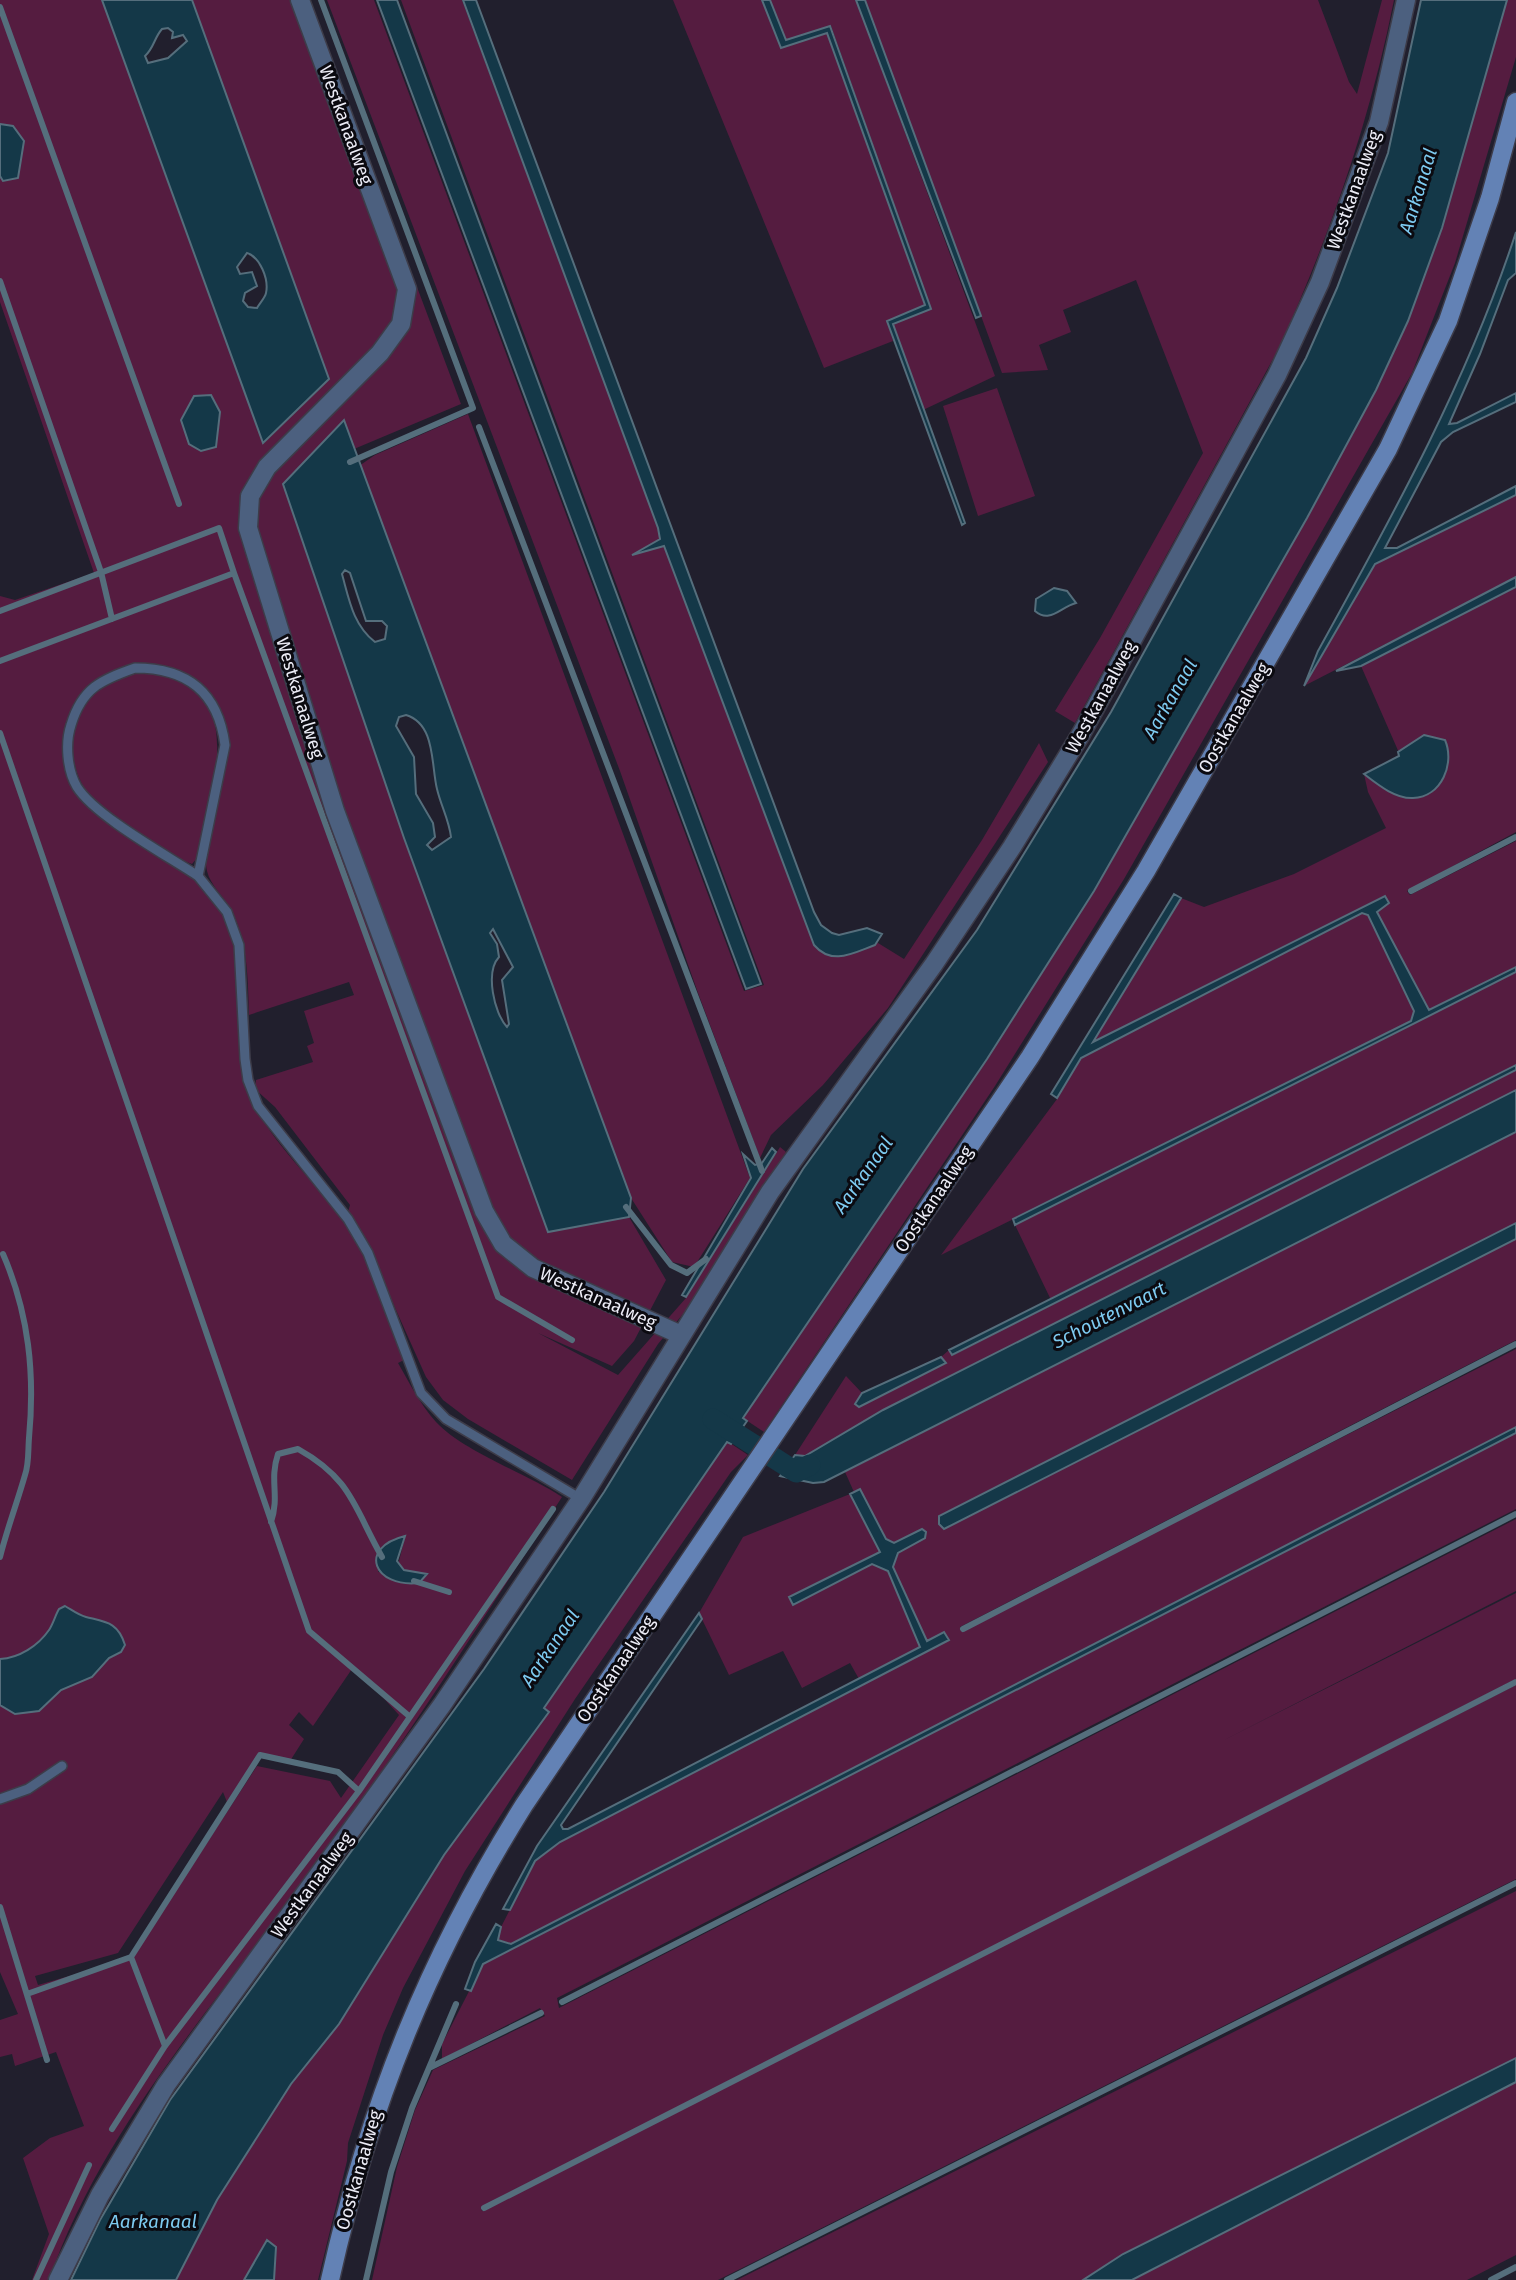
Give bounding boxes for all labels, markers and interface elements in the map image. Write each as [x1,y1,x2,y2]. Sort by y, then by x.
street label: Westkanaalweg [314,62,378,188]
street label: Westkanaalweg [1322,127,1386,253]
water label: Aarkanaal [1394,146,1442,237]
street label: Westkanaalweg [271,635,329,762]
street label: Westkanaalweg [1061,636,1141,757]
water label: Aarkanaal [1138,655,1202,744]
street label: Oostkanaalweg [1194,658,1275,777]
water label: Aarkanaal [828,1132,898,1219]
street label: Oostkanaalweg [890,1141,978,1256]
street label: Westkanaalweg [536,1262,660,1334]
water label: Schoutenvaart [1048,1276,1170,1354]
water label: Aarkanaal [515,1605,584,1692]
street label: Oostkanaalweg [572,1611,660,1726]
street label: Westkanaalweg [266,1827,358,1942]
street label: Oostkanaalweg [331,2107,387,2233]
water label: Aarkanaal [108,2210,197,2233]

